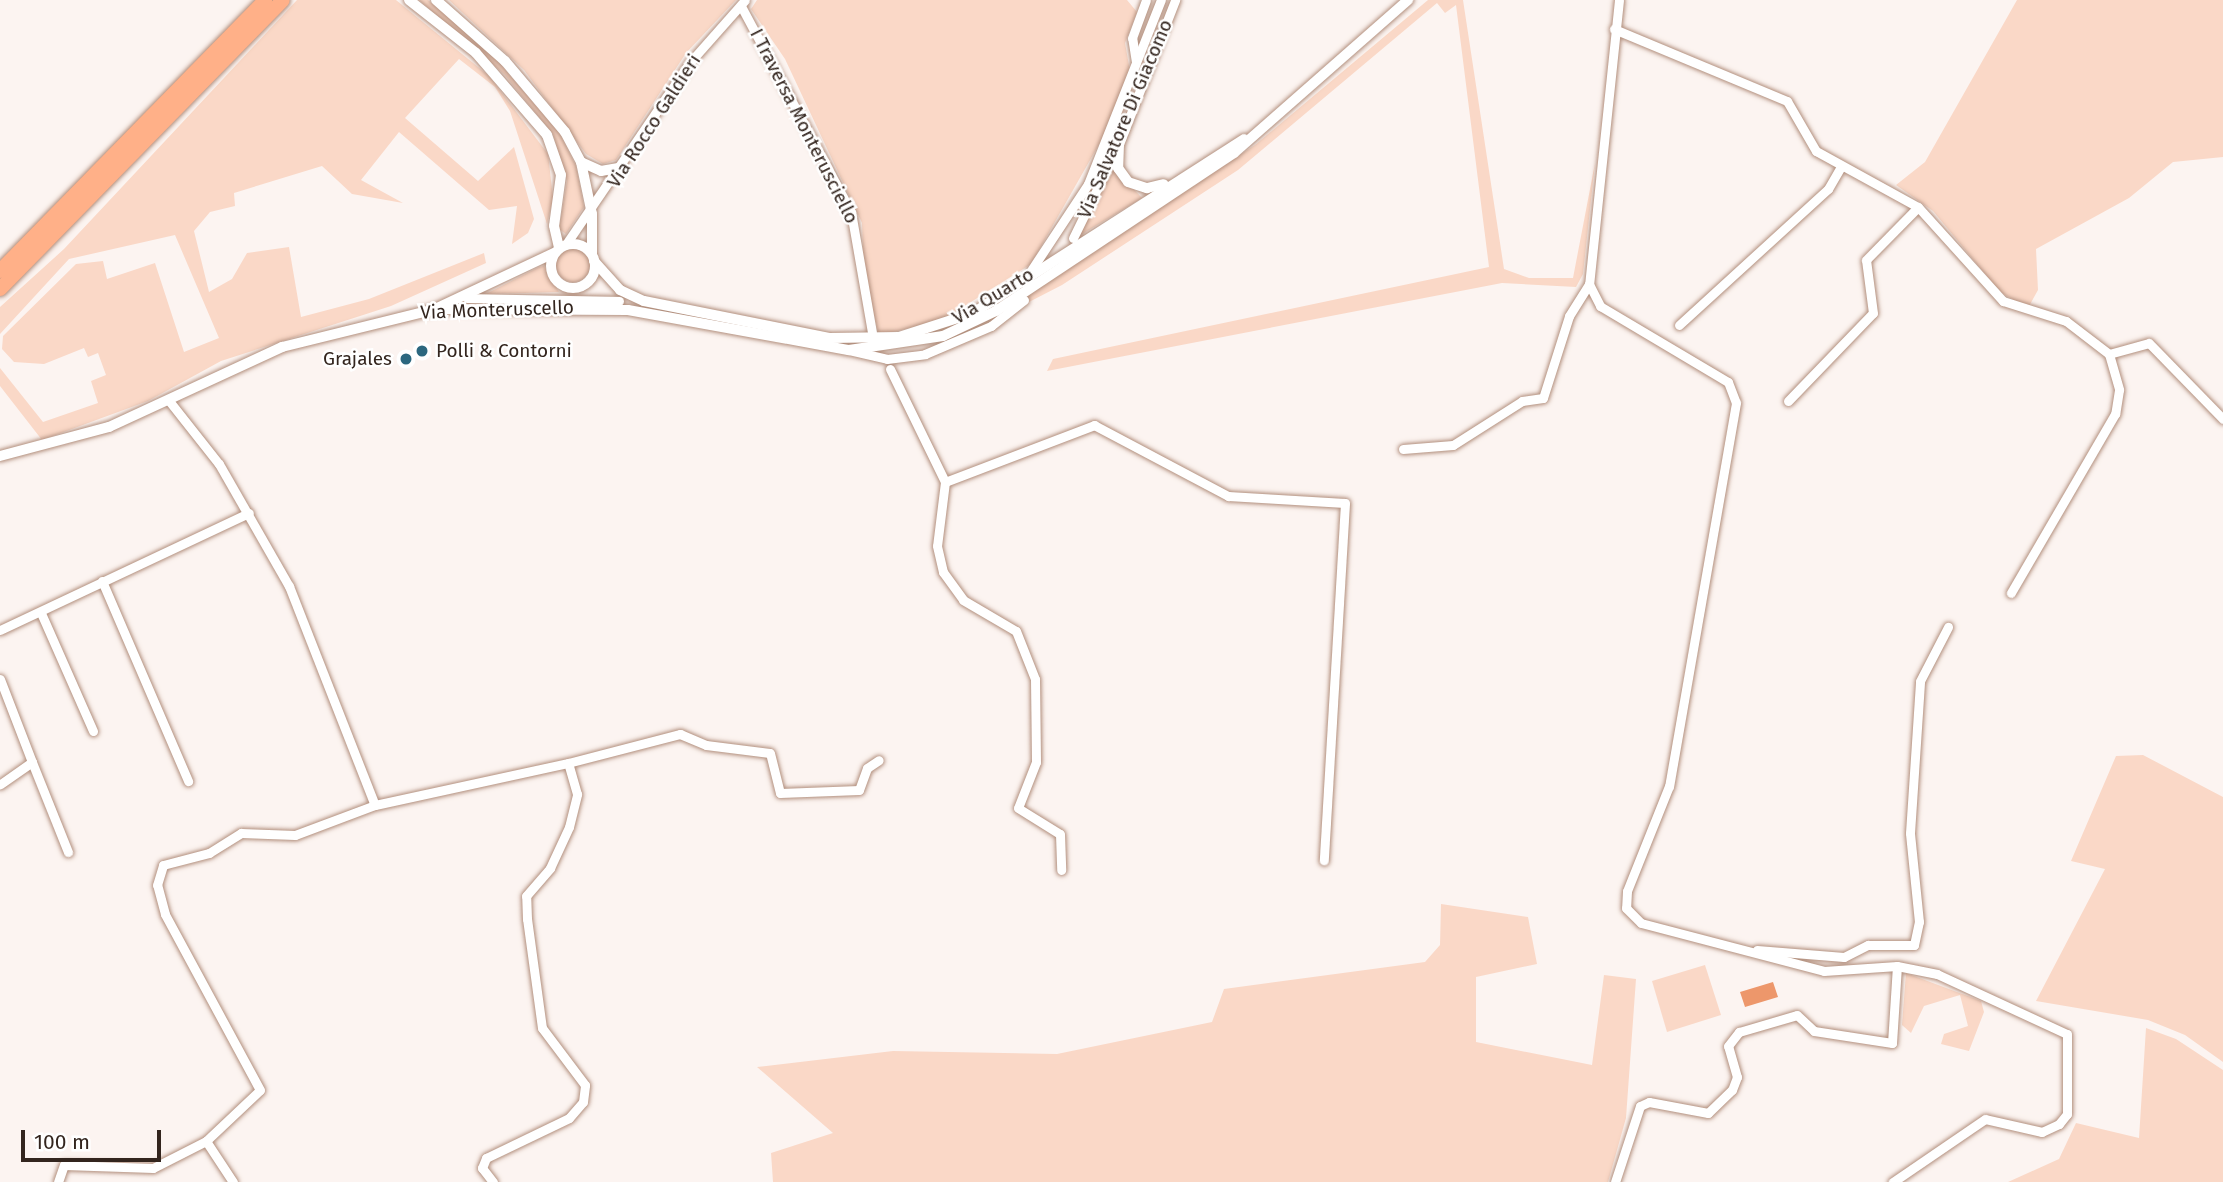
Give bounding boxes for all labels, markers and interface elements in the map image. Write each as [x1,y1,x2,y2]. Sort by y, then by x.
street label: Via Salvatore Di Giacomo [1073,16,1177,222]
street label: I Traversa Monterusciello [745,25,863,227]
street label: Via Rocco Galdieri [602,50,706,192]
street label: Via Quarto [948,263,1038,329]
street label: Via Monteruscello [420,296,574,324]
place label: Polli & Contorni [436,340,572,362]
marker: Polli & Contorni [414,343,430,359]
place label: Grajales [323,348,392,370]
marker: Grajales [398,351,414,367]
scale bar [24,1116,164,1160]
text: 100 m [34,1129,90,1155]

